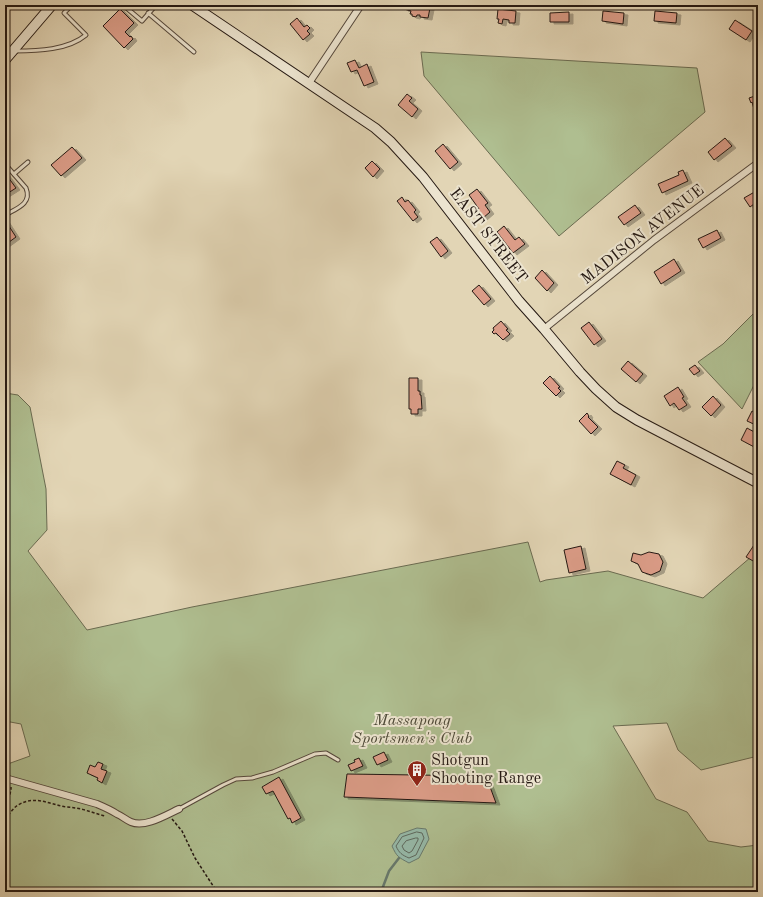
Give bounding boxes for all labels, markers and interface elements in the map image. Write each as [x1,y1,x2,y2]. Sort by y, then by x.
street label: MADISON AVENUE [579,182,707,288]
street label: EAST STREET [446,186,530,286]
park label: Massapoag Sportsmen's Club [352,713,473,747]
place label: Shotgun Shooting Range [431,753,541,787]
building icon: Shotgun Shooting Range [406,759,428,787]

